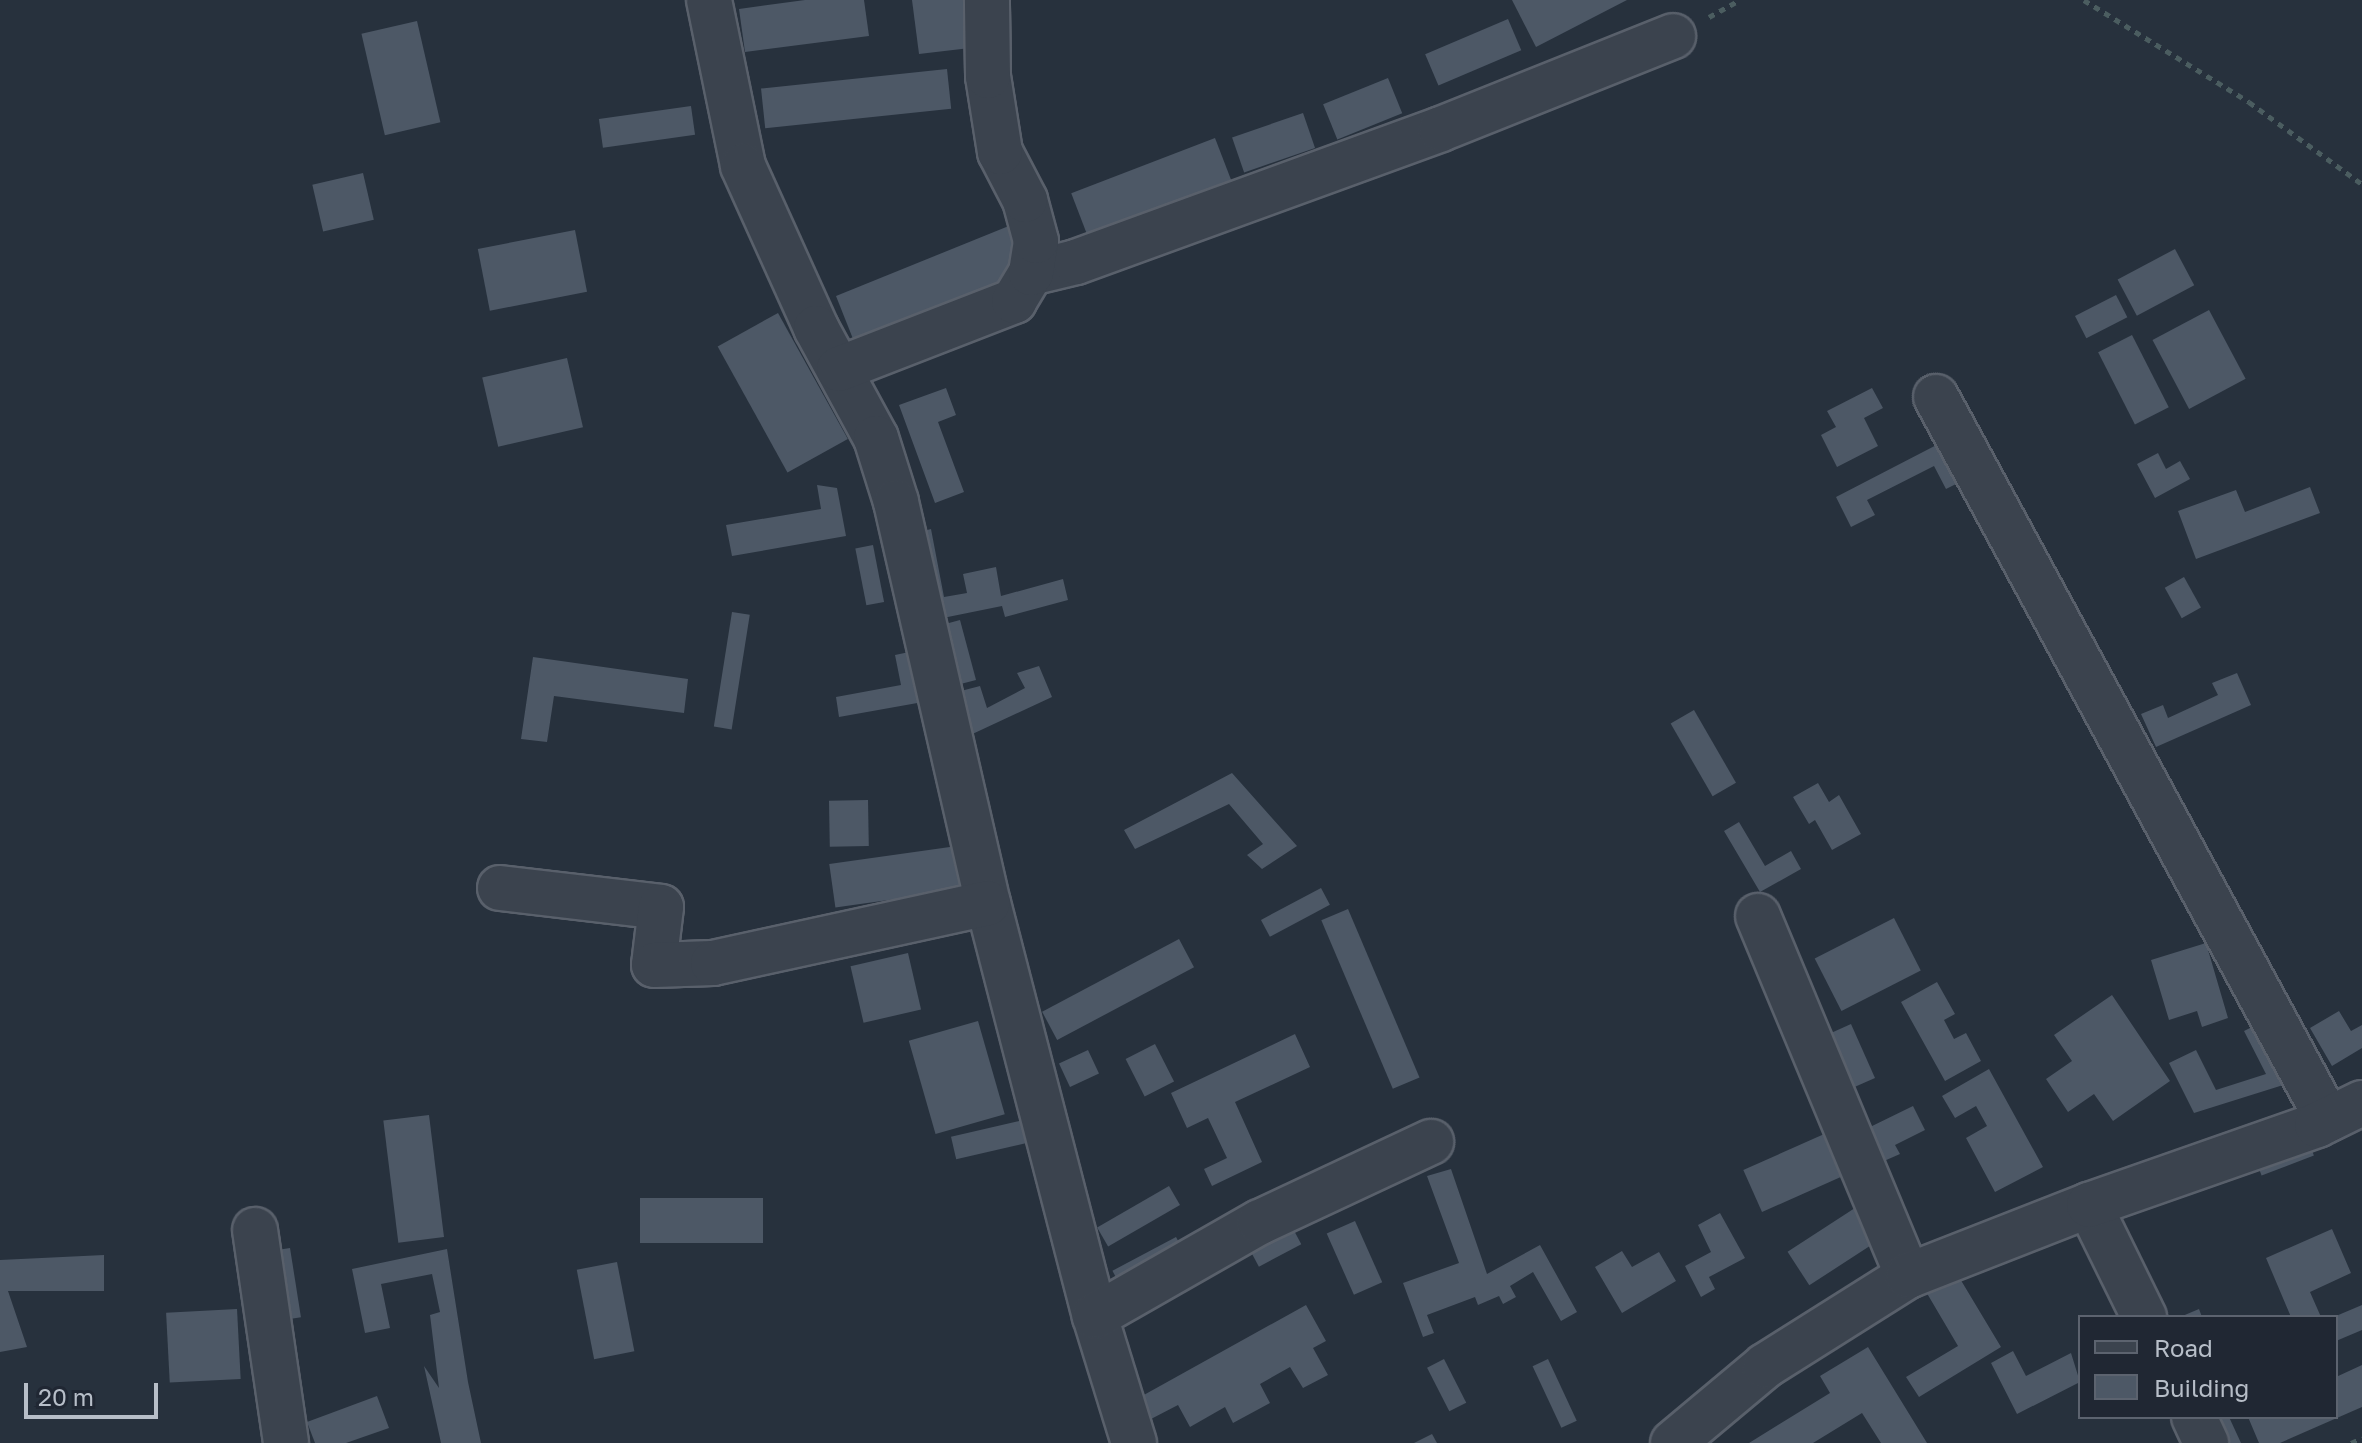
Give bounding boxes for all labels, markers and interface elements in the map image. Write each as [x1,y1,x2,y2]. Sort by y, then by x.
legend [2078,1315,2338,1419]
text: Road [2154,1333,2213,1362]
scale bar [28,1367,162,1417]
text: Building [2154,1373,2249,1402]
text: 20 m [38,1382,94,1411]

